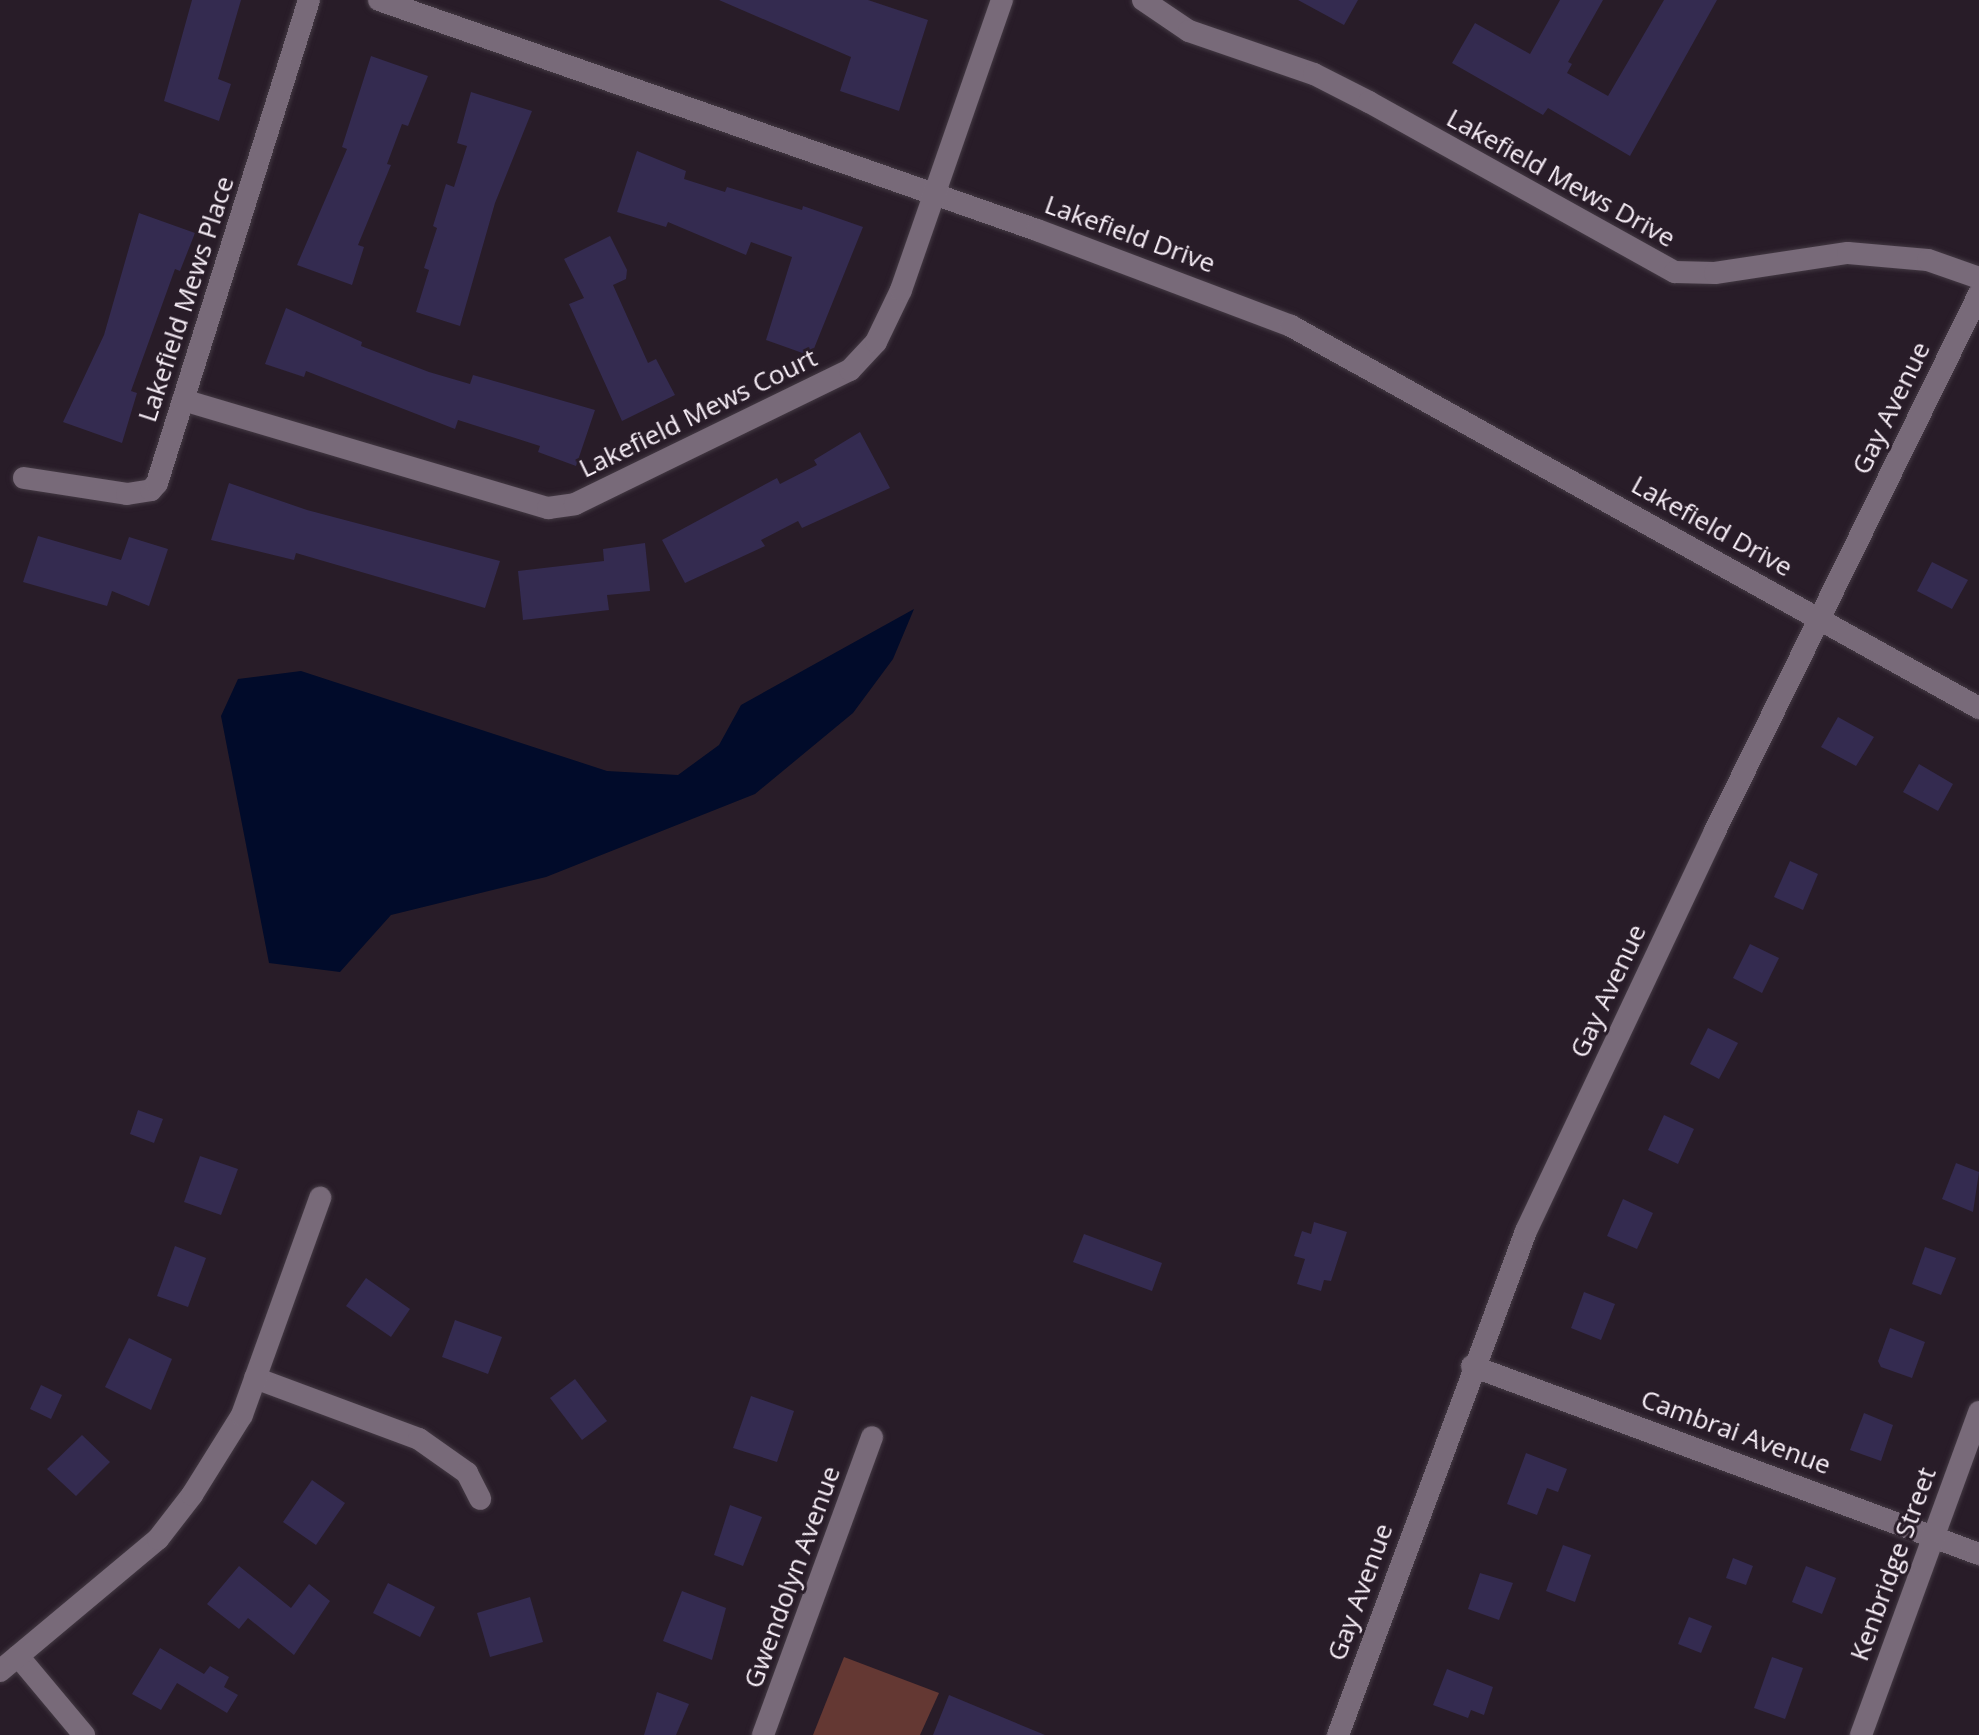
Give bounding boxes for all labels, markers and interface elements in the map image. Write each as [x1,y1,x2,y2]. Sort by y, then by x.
street label: Lakefield Mews Drive [1441,102,1681,254]
street label: Lakefield Mews Place [132,172,240,426]
street label: Lakefield Drive [1041,189,1219,279]
street label: Gay Avenue [1845,337,1937,479]
street label: Lakefield Mews Court [574,342,822,484]
street label: Lakefield Drive [1626,469,1798,583]
street label: Gay Avenue [1564,919,1652,1063]
street label: Cambrai Avenue [1637,1383,1835,1481]
street label: Gwendolyn Avenue [737,1462,847,1692]
street label: Kenbridge Street [1844,1463,1942,1665]
street label: Gay Avenue [1321,1519,1399,1665]

